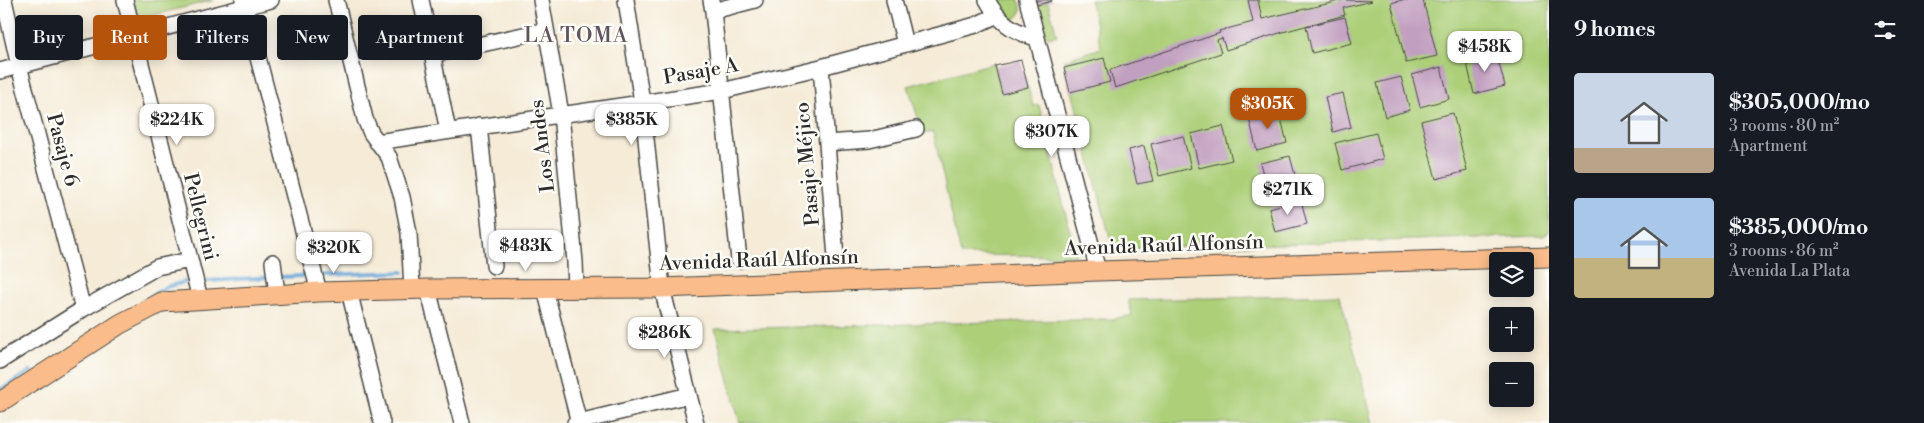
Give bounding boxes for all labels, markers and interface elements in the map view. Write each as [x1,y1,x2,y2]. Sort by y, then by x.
chip: Buy [15,15,83,60]
chip: Rent [93,15,167,60]
chip: Filters [177,15,267,60]
chip: New [277,15,348,60]
chip: Apartment [358,15,482,60]
icon: filters [1871,16,1899,44]
text: 9 homes [1574,17,1655,43]
district label: LA TOMA [524,23,628,49]
pin: $458K [1450,30,1520,73]
text: $458K [1458,37,1512,57]
street label: Pasaje A [661,53,742,91]
pin: $305K [1233,88,1303,130]
text: $305,000/mo [1729,90,1870,116]
icon: home [1614,93,1674,153]
text: $305K [1241,94,1295,114]
street label: Los Andes [525,98,561,194]
street label: Pasaje Méjico [790,101,826,227]
pin: $224K [142,104,212,146]
pin: $385K [597,104,667,146]
text: $224K [150,110,204,130]
text: $385K [606,110,658,130]
street label: Pasaje 6 [40,111,84,189]
pin: $307K [1017,116,1087,158]
text: 3 rooms · 80 m² [1729,116,1839,136]
text: $307K [1025,122,1079,142]
text: Apartment [1729,136,1808,156]
street label: Pellegrini [177,171,223,264]
pin: $271K [1253,174,1323,216]
text: $271K [1263,180,1313,200]
text: $385,000/mo [1729,215,1868,241]
icon: home [1614,218,1674,278]
pin: $483K [491,230,561,272]
street label: Avenida Raúl Alfonsín [1063,230,1264,262]
pin: $320K [299,232,369,274]
text: $483K [499,236,553,256]
text: $320K [307,238,361,258]
text: 3 rooms · 86 m² [1729,241,1839,261]
street label: Avenida Raúl Alfonsín [658,245,859,277]
map controls [1489,252,1534,407]
button: layers [1489,252,1534,297]
text: Avenida La Plata [1729,261,1850,281]
button: + [1489,307,1534,352]
pin: $286K [630,316,700,359]
text: $286K [639,323,691,343]
button: − [1489,362,1534,407]

